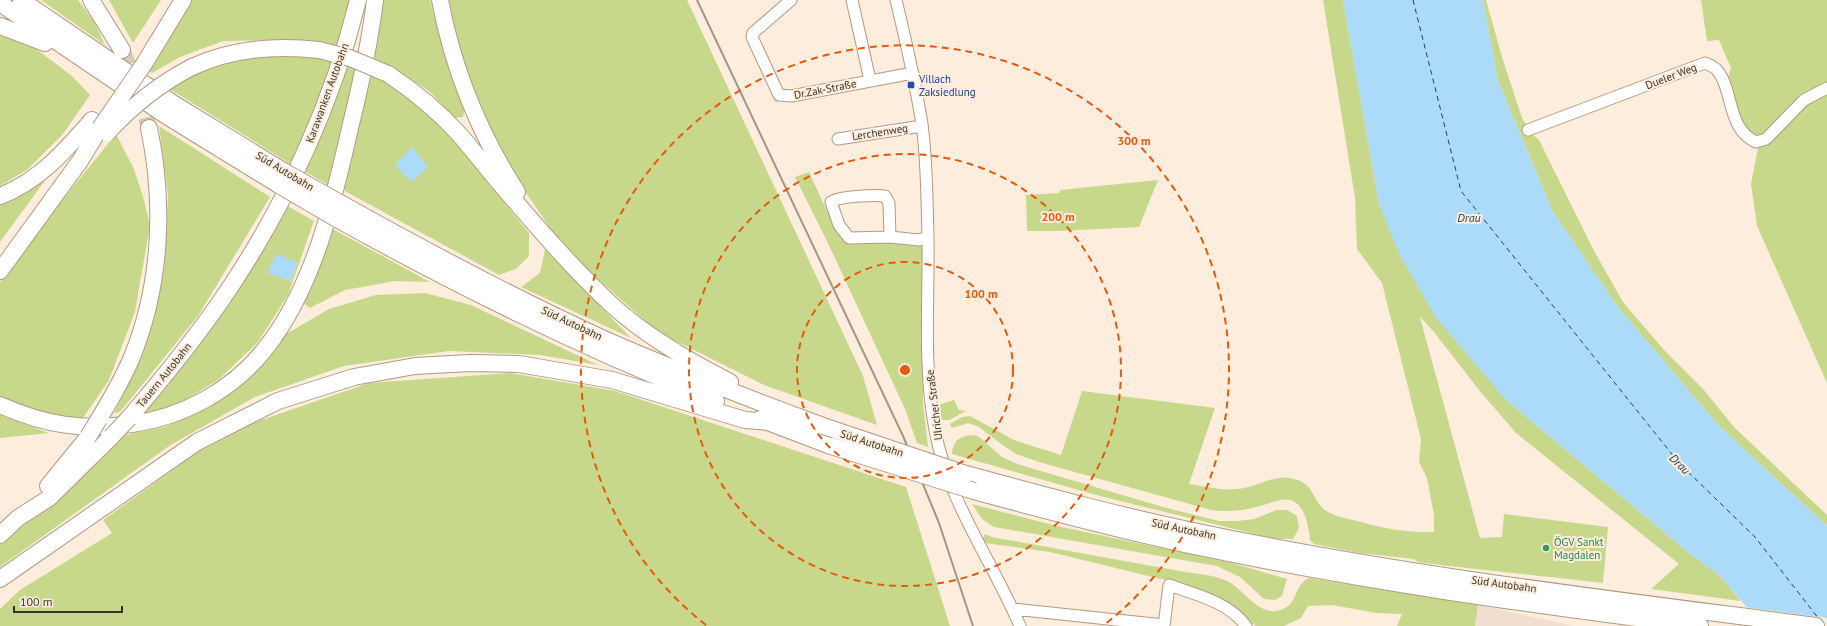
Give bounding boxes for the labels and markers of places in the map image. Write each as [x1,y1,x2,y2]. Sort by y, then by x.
place label: Villach Zaksiedlung [918,72,976,99]
marker: Villach Zaksiedlung [906,80,916,90]
centre of rings [898,363,912,377]
place label: ÖGV Sankt Magdalen [1554,535,1604,562]
marker: ÖGV Sankt Magdalen [1541,543,1551,553]

